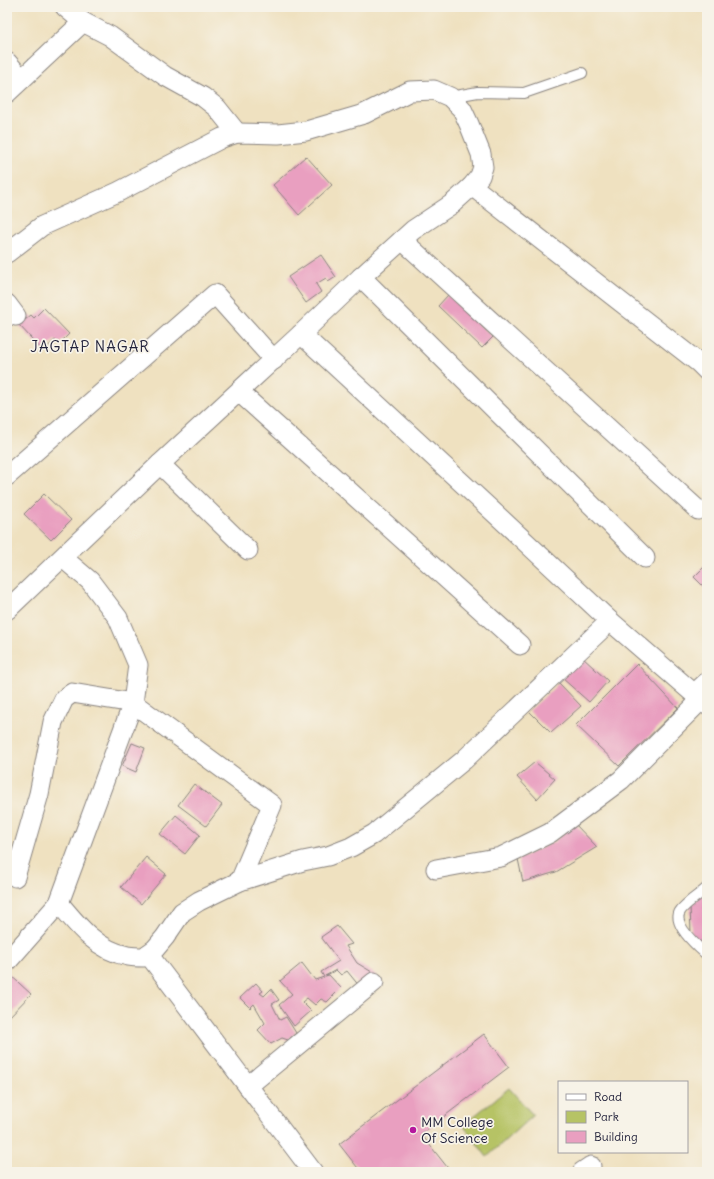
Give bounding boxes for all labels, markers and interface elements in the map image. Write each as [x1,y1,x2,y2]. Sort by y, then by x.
district label: JAGTAP NAGAR [30,337,150,356]
legend [558,1081,688,1153]
text: Road [594,1089,622,1104]
text: Park [594,1109,619,1124]
place label: MM College Of Science [421,1113,493,1147]
marker: MM College Of Science [408,1125,418,1135]
text: Building [594,1129,638,1144]

